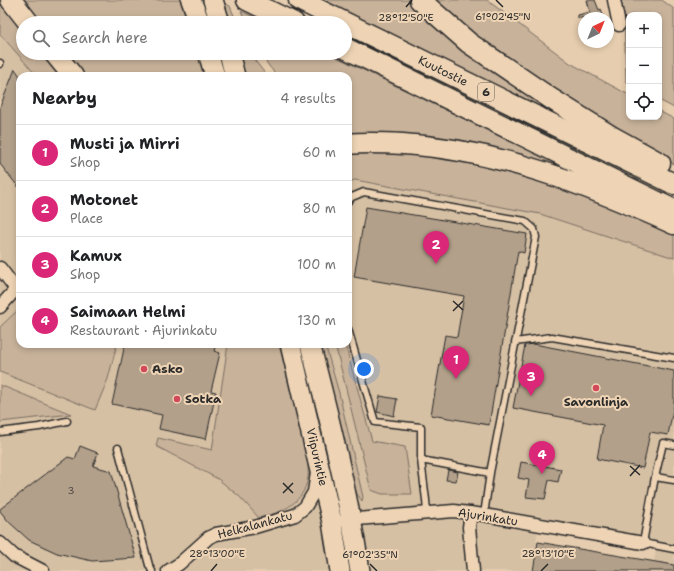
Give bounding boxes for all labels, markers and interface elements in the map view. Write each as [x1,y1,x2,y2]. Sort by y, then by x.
text: 61°02'45"N [475,10,531,23]
text: 28°12'50"E [378,11,434,24]
north arrow [578,12,614,48]
map controls [626,12,662,120]
button: + [626,12,662,48]
search box [16,16,352,60]
icon: search [30,27,52,49]
text: Search here [62,28,148,48]
button: − [626,48,662,84]
street label: Kuutostie [415,52,471,90]
road number: 6 [478,83,494,101]
button: locate [626,84,662,120]
text: Nearby [32,87,97,109]
text: 4 results [280,90,336,107]
text: Musti ja Mirri [70,134,180,154]
text: 1 [42,144,48,161]
text: 60 m [303,144,336,161]
text: Shop [70,154,100,171]
text: Motonet [70,190,138,210]
text: 2 [40,200,50,217]
text: 80 m [302,200,336,217]
text: Place [70,210,103,227]
pin: 2 [423,231,449,264]
text: Kamux [70,246,122,266]
text: 3 [40,256,50,273]
text: 100 m [297,256,336,273]
text: Shop [70,266,100,283]
text: Saimaan Helmi [70,302,186,322]
text: 4 [40,312,50,329]
text: 130 m [298,312,336,329]
text: Restaurant · Ajurinkatu [70,322,217,339]
pin: 1 [443,346,469,379]
your location [354,359,374,379]
place label: Asko [152,361,183,377]
pin: 3 [518,363,544,396]
marker: Asko [139,364,149,374]
marker: Savonlinja [591,383,601,393]
place label: Sotka [185,391,222,407]
marker: Sotka [172,394,182,404]
place label: Savonlinja [564,394,629,410]
street label: Viipurintie [303,426,331,488]
pin: 4 [529,441,555,474]
house number: 3 [68,484,75,497]
street label: Ajurinkatu [457,504,519,530]
street label: Helkalankatu [216,507,294,543]
text: 28°13'00"E [189,547,245,560]
text: 28°13'10"E [521,547,575,560]
text: 61°02'35"N [342,548,398,561]

